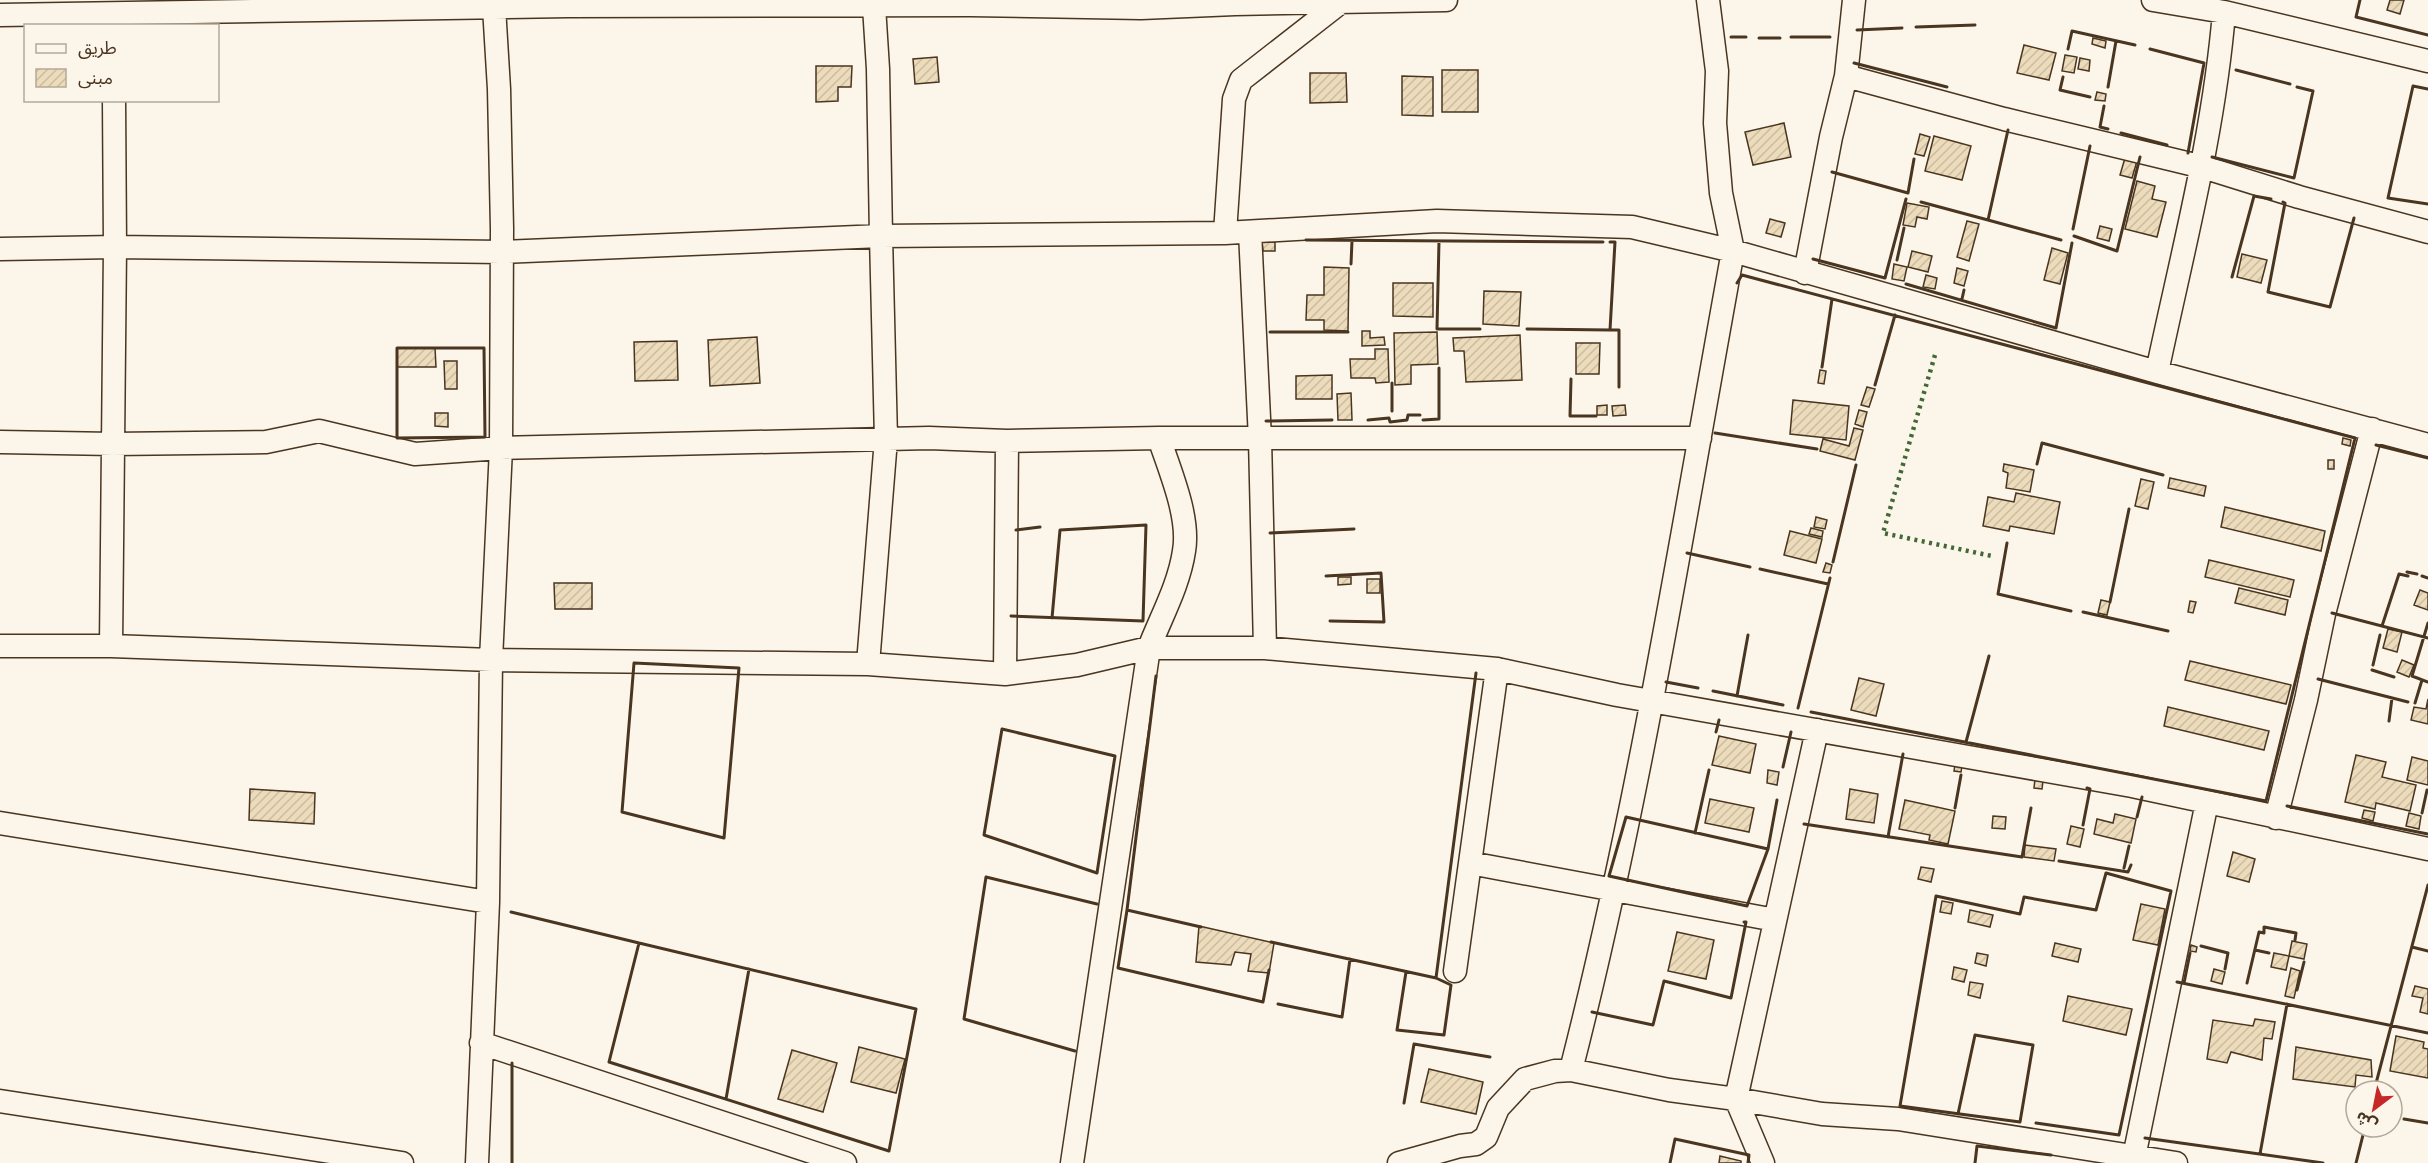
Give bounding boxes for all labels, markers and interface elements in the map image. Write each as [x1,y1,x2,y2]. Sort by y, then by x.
legend [24,24,219,102]
text: طريق [78,36,117,60]
text: مبنى [78,66,113,90]
north arrow [2344,1079,2404,1139]
text: ش [2351,1106,2382,1136]

